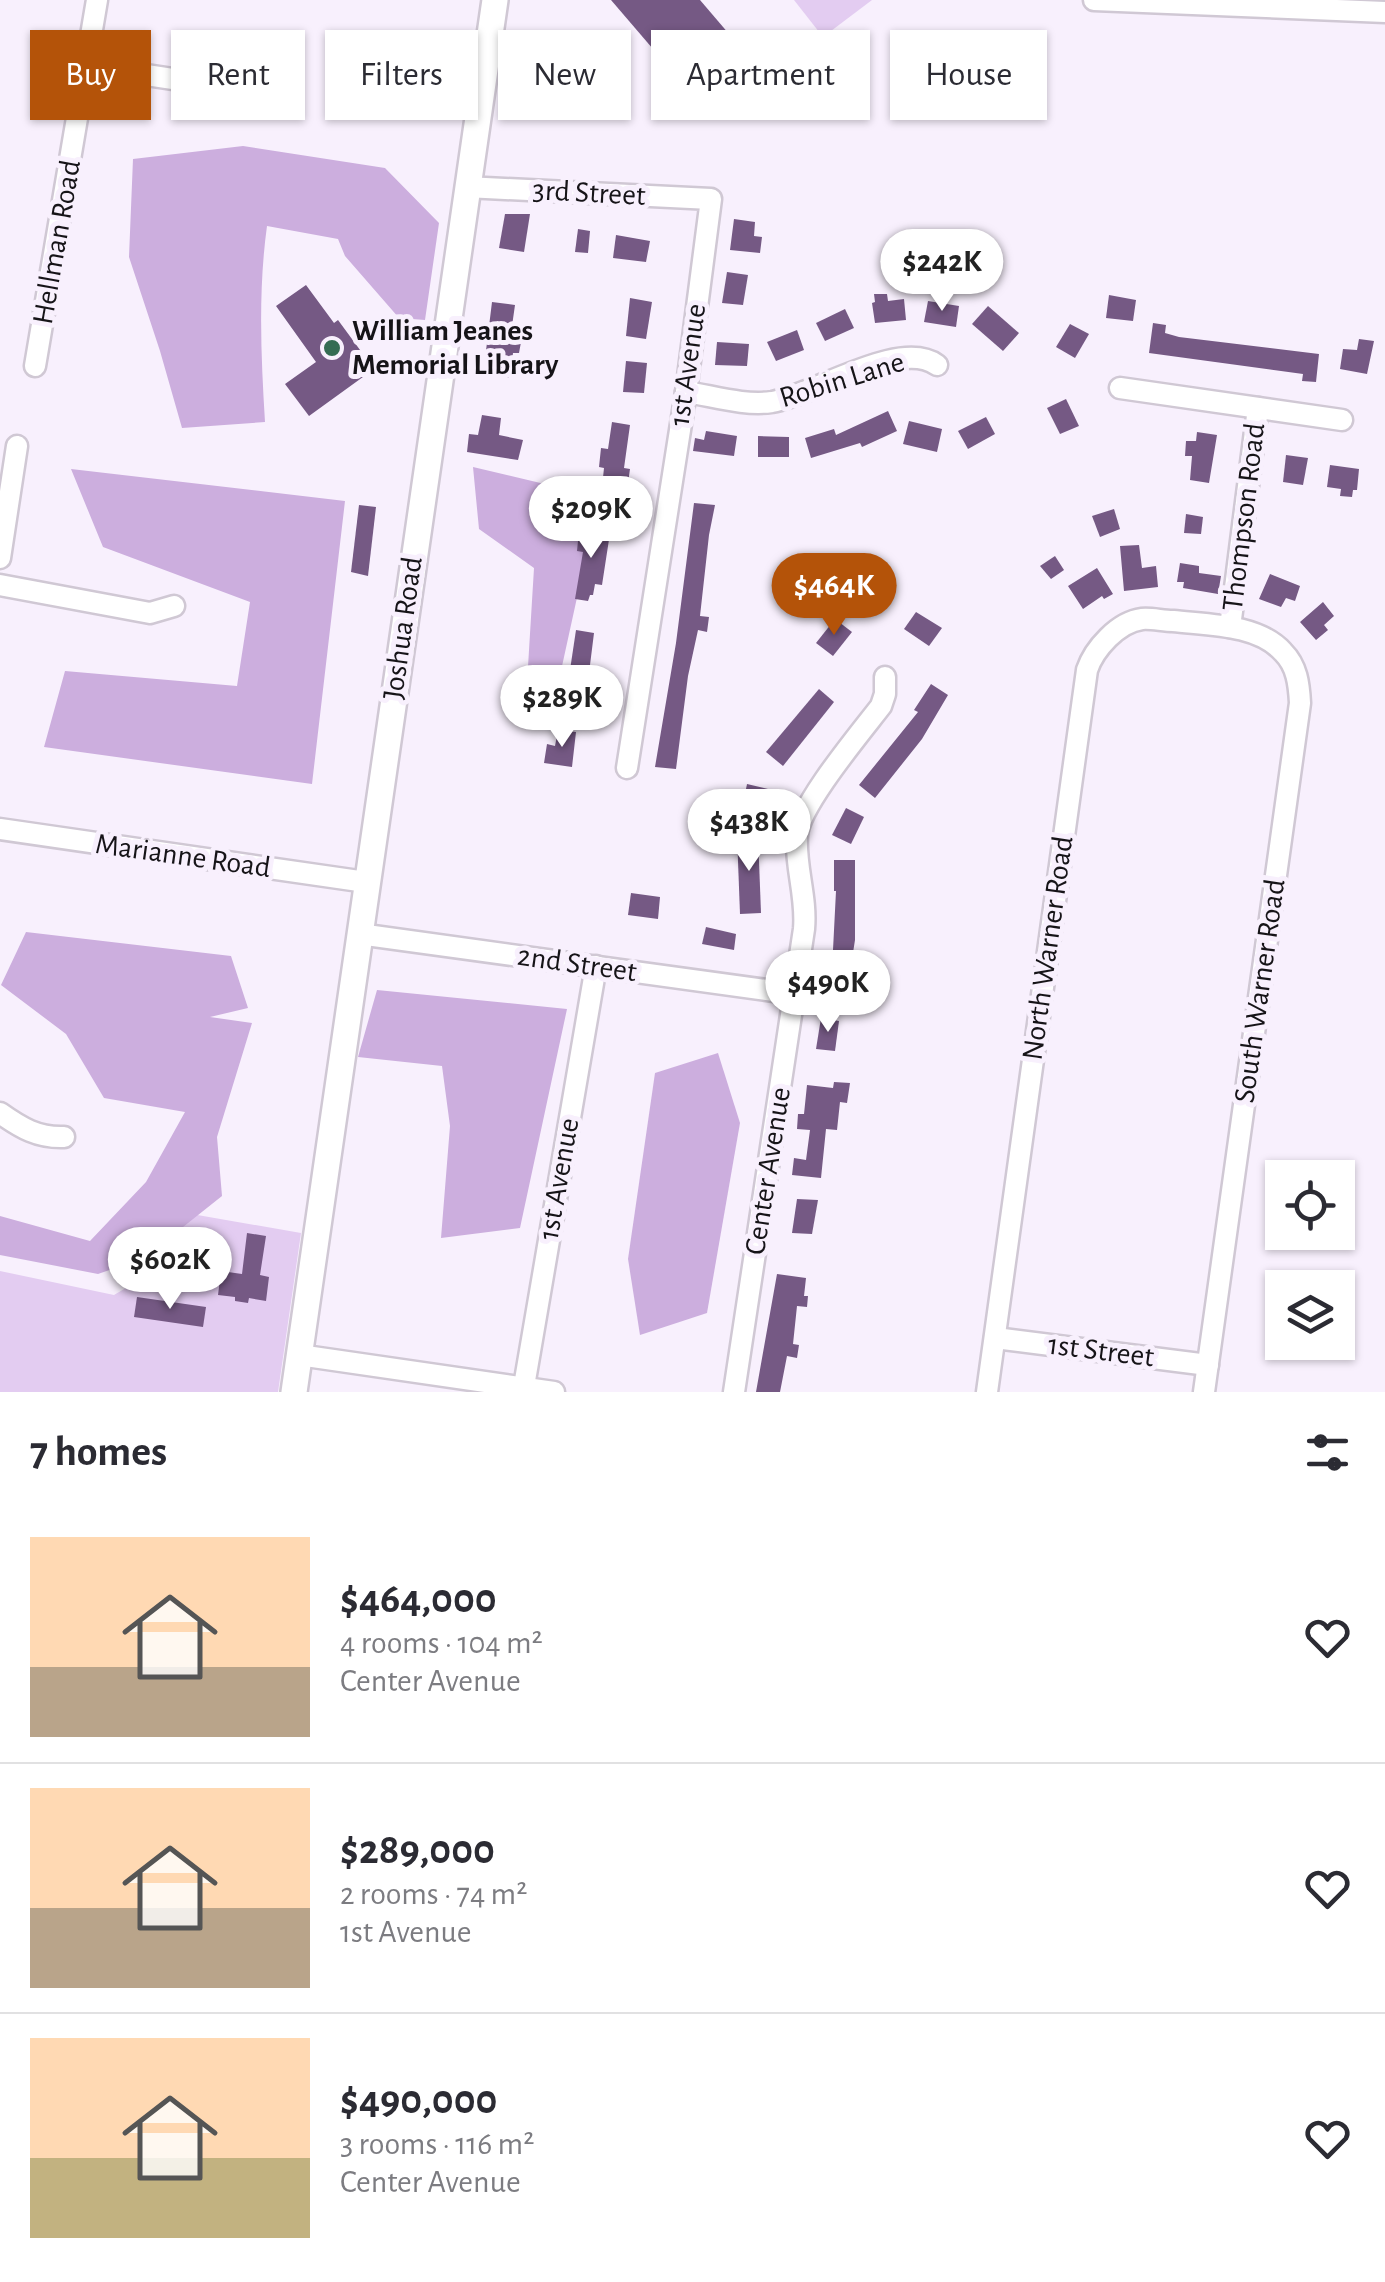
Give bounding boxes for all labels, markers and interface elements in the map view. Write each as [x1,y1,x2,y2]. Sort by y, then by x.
chip: Buy [30,30,151,120]
chip: Rent [171,30,305,120]
chip: Filters [325,30,478,120]
chip: New [498,30,631,120]
chip: Apartment [651,30,870,120]
chip: House [890,30,1047,120]
street label: Hellman Road [28,158,86,326]
street label: 3rd Street [532,175,647,211]
pin: $242K [872,229,1012,314]
text: $242K [902,245,982,277]
street label: 1st Avenue [665,302,711,428]
place label: William Jeanes Memorial Library [352,316,559,380]
marker: William Jeanes Memorial Library [321,337,343,359]
street label: Robin Lane [776,347,908,413]
street label: Thompson Road [1218,421,1270,613]
pin: $209K [521,476,661,561]
text: $209K [551,492,631,524]
pin: $464K [764,553,904,638]
street label: Joshua Road [378,555,428,701]
text: $464K [794,569,874,601]
pin: $289K [492,665,632,750]
text: $289K [522,681,602,713]
pin: $438K [679,789,819,874]
text: $438K [710,805,788,837]
street label: Marianne Road [93,829,273,883]
street label: North Warner Road [1017,834,1079,1062]
street label: South Warner Road [1229,877,1291,1105]
street label: 2nd Street [515,941,639,987]
pin: $490K [758,950,898,1035]
text: $490K [787,966,869,998]
street label: Center Avenue [740,1085,796,1257]
street label: 1st Avenue [534,1116,584,1242]
map controls [1265,1160,1355,1360]
button: locate [1265,1160,1355,1250]
pin: $602K [100,1227,240,1312]
text: $602K [130,1243,210,1275]
button: layers [1265,1270,1355,1360]
street label: 1st Street [1046,1330,1156,1372]
icon: filters [1300,1425,1355,1480]
text: 7 homes [30,1431,167,1473]
icon: home [110,1577,230,1697]
text: $464,000 [340,1578,497,1620]
icon: heart [1300,1610,1355,1665]
text: 4 rooms · 104 m² [340,1627,543,1659]
text: Center Avenue [340,1665,521,1697]
icon: home [110,1828,230,1948]
text: $289,000 [340,1829,495,1871]
icon: heart [1300,1861,1355,1916]
text: 2 rooms · 74 m² [340,1878,527,1910]
text: 1st Avenue [340,1916,472,1948]
icon: home [110,2078,230,2198]
text: $490,000 [340,2079,497,2121]
icon: heart [1300,2111,1355,2166]
text: 3 rooms · 116 m² [340,2128,534,2160]
text: Center Avenue [340,2166,521,2198]

